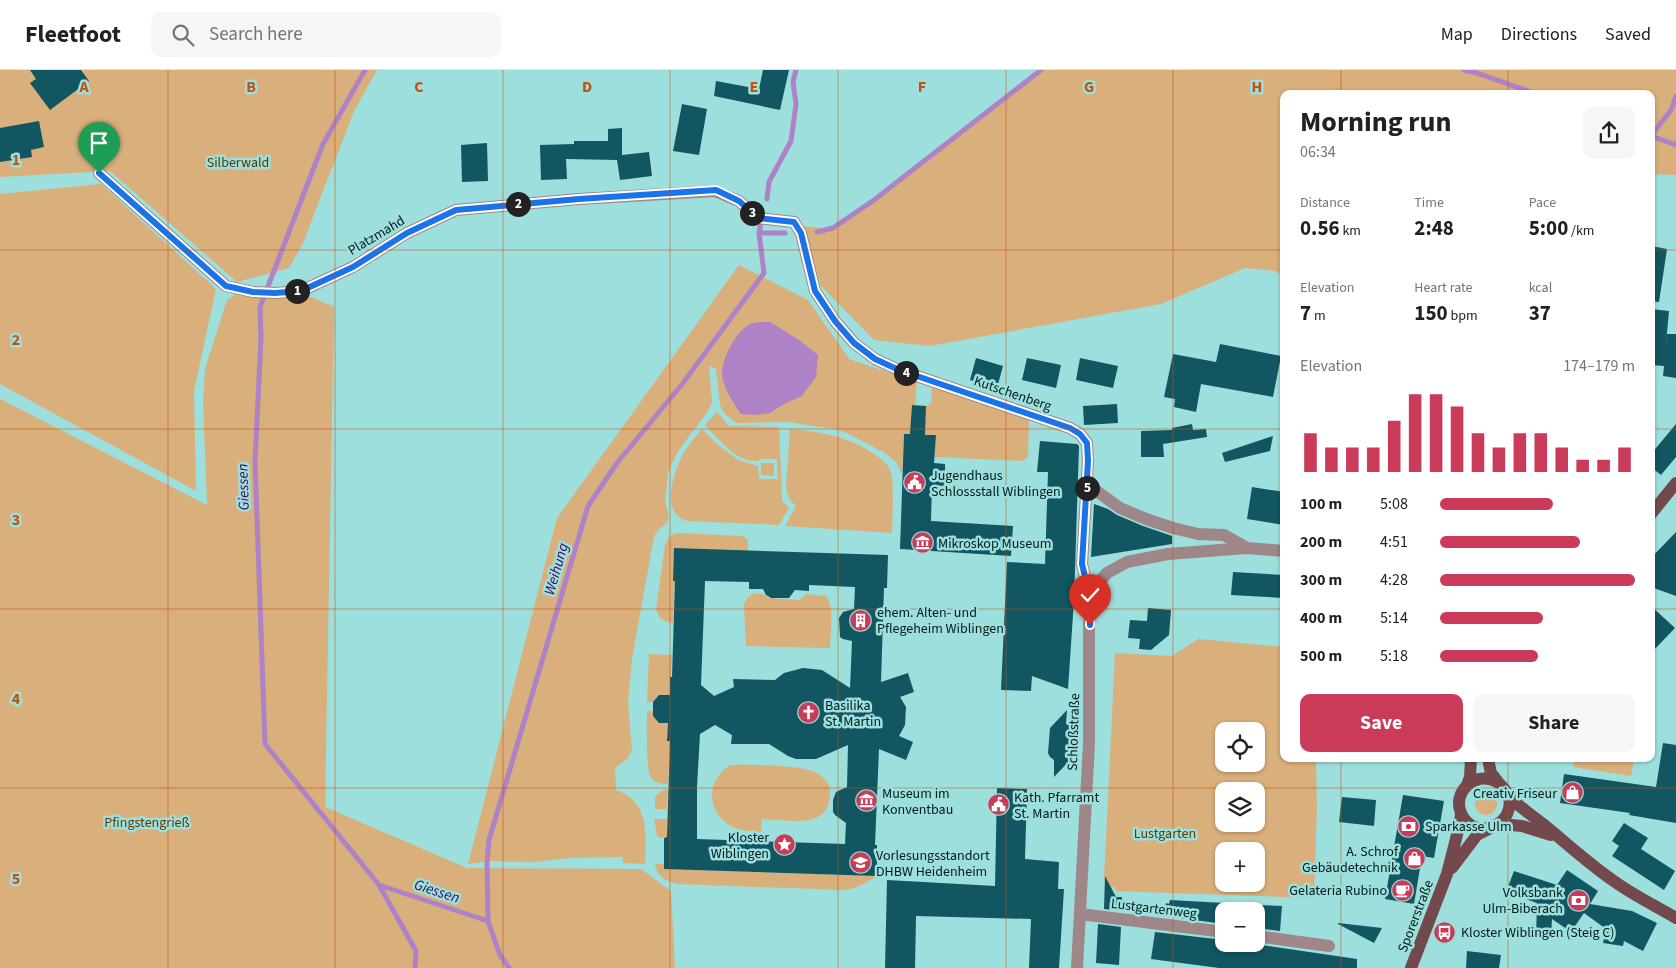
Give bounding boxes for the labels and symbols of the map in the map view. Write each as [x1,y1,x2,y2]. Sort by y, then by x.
text: A [78,76,89,98]
text: B [246,76,256,98]
text: C [414,76,424,98]
text: D [582,76,592,98]
text: E [750,76,758,98]
text: F [918,76,926,98]
text: G [1084,76,1094,98]
text: H [1252,76,1262,98]
pin [78,122,120,173]
text: 1 [12,149,20,171]
park label: Silberwald [207,153,269,173]
pin: 2 [506,192,530,216]
pin: 3 [740,200,764,226]
street label: Platzmahd [344,211,409,261]
pin: 1 [284,278,310,304]
text: 2 [12,329,20,351]
pin: 4 [894,360,918,386]
street label: Kutschenberg [971,371,1054,417]
water label: Giessen [232,463,255,511]
place label: Jugendhaus Schlossstall Wiblingen [931,466,1061,502]
public building icon: Jugendhaus Schlossstall Wiblingen [903,471,927,495]
pin: 5 [1074,476,1100,500]
text: 3 [12,509,20,531]
museum icon: Mikroskop Museum [910,531,934,555]
place label: Mikroskop Museum [938,534,1051,554]
water label: Weihung [539,540,574,598]
pin [1069,574,1111,625]
place label: ehem. Alten- und Pflegeheim Wiblingen [877,603,1004,639]
building icon: ehem. Alten- und Pflegeheim Wiblingen [849,608,873,632]
text: 4 [12,688,21,710]
street label: Schloßstraße [1063,693,1085,771]
place label: Basilika St. Martin [825,696,881,732]
church icon: Basilika St. Martin [797,701,821,725]
shop icon: Creativ Friseur [1561,781,1585,805]
place label: Museum im Konventbau [882,784,953,820]
place label: Creativ Friseur [1473,784,1557,804]
place label: Kath. Pfarramt St. Martin [1014,788,1099,824]
museum icon: Museum im Konventbau [854,789,878,813]
public building icon: Kath. Pfarramt St. Martin [986,793,1010,817]
park label: Pfingstengrieß [104,813,190,833]
bank icon: Sparkasse Ulm [1397,814,1421,838]
place label: Sparkasse Ulm [1425,817,1512,837]
park label: Lustgarten [1134,824,1196,844]
place label: Kloster Wiblingen [711,828,769,864]
place icon: Kloster Wiblingen [773,833,797,857]
place label: A. Schrof Gebäudetechnik [1302,842,1399,878]
place label: Vorlesungsstandort DHBW Heidenheim [876,846,990,882]
shop icon: A. Schrof Gebäudetechnik [1402,847,1426,871]
school or university icon: Vorlesungsstandort DHBW Heidenheim [848,851,872,875]
text: 5 [12,868,20,890]
water label: Giessen [411,874,462,909]
street label: Sporerstraße [1393,877,1439,956]
cafe icon: Gelateria Rubino [1391,878,1415,902]
place label: Gelateria Rubino [1289,881,1387,901]
place label: Volksbank Ulm-Biberach [1482,883,1563,919]
bank icon: Volksbank Ulm-Biberach [1567,888,1591,912]
street label: Lustgartenweg [1110,894,1198,924]
bus stop icon: Kloster Wiblingen (Steig C) [1433,920,1457,944]
place label: Kloster Wiblingen (Steig C) [1461,923,1615,943]

